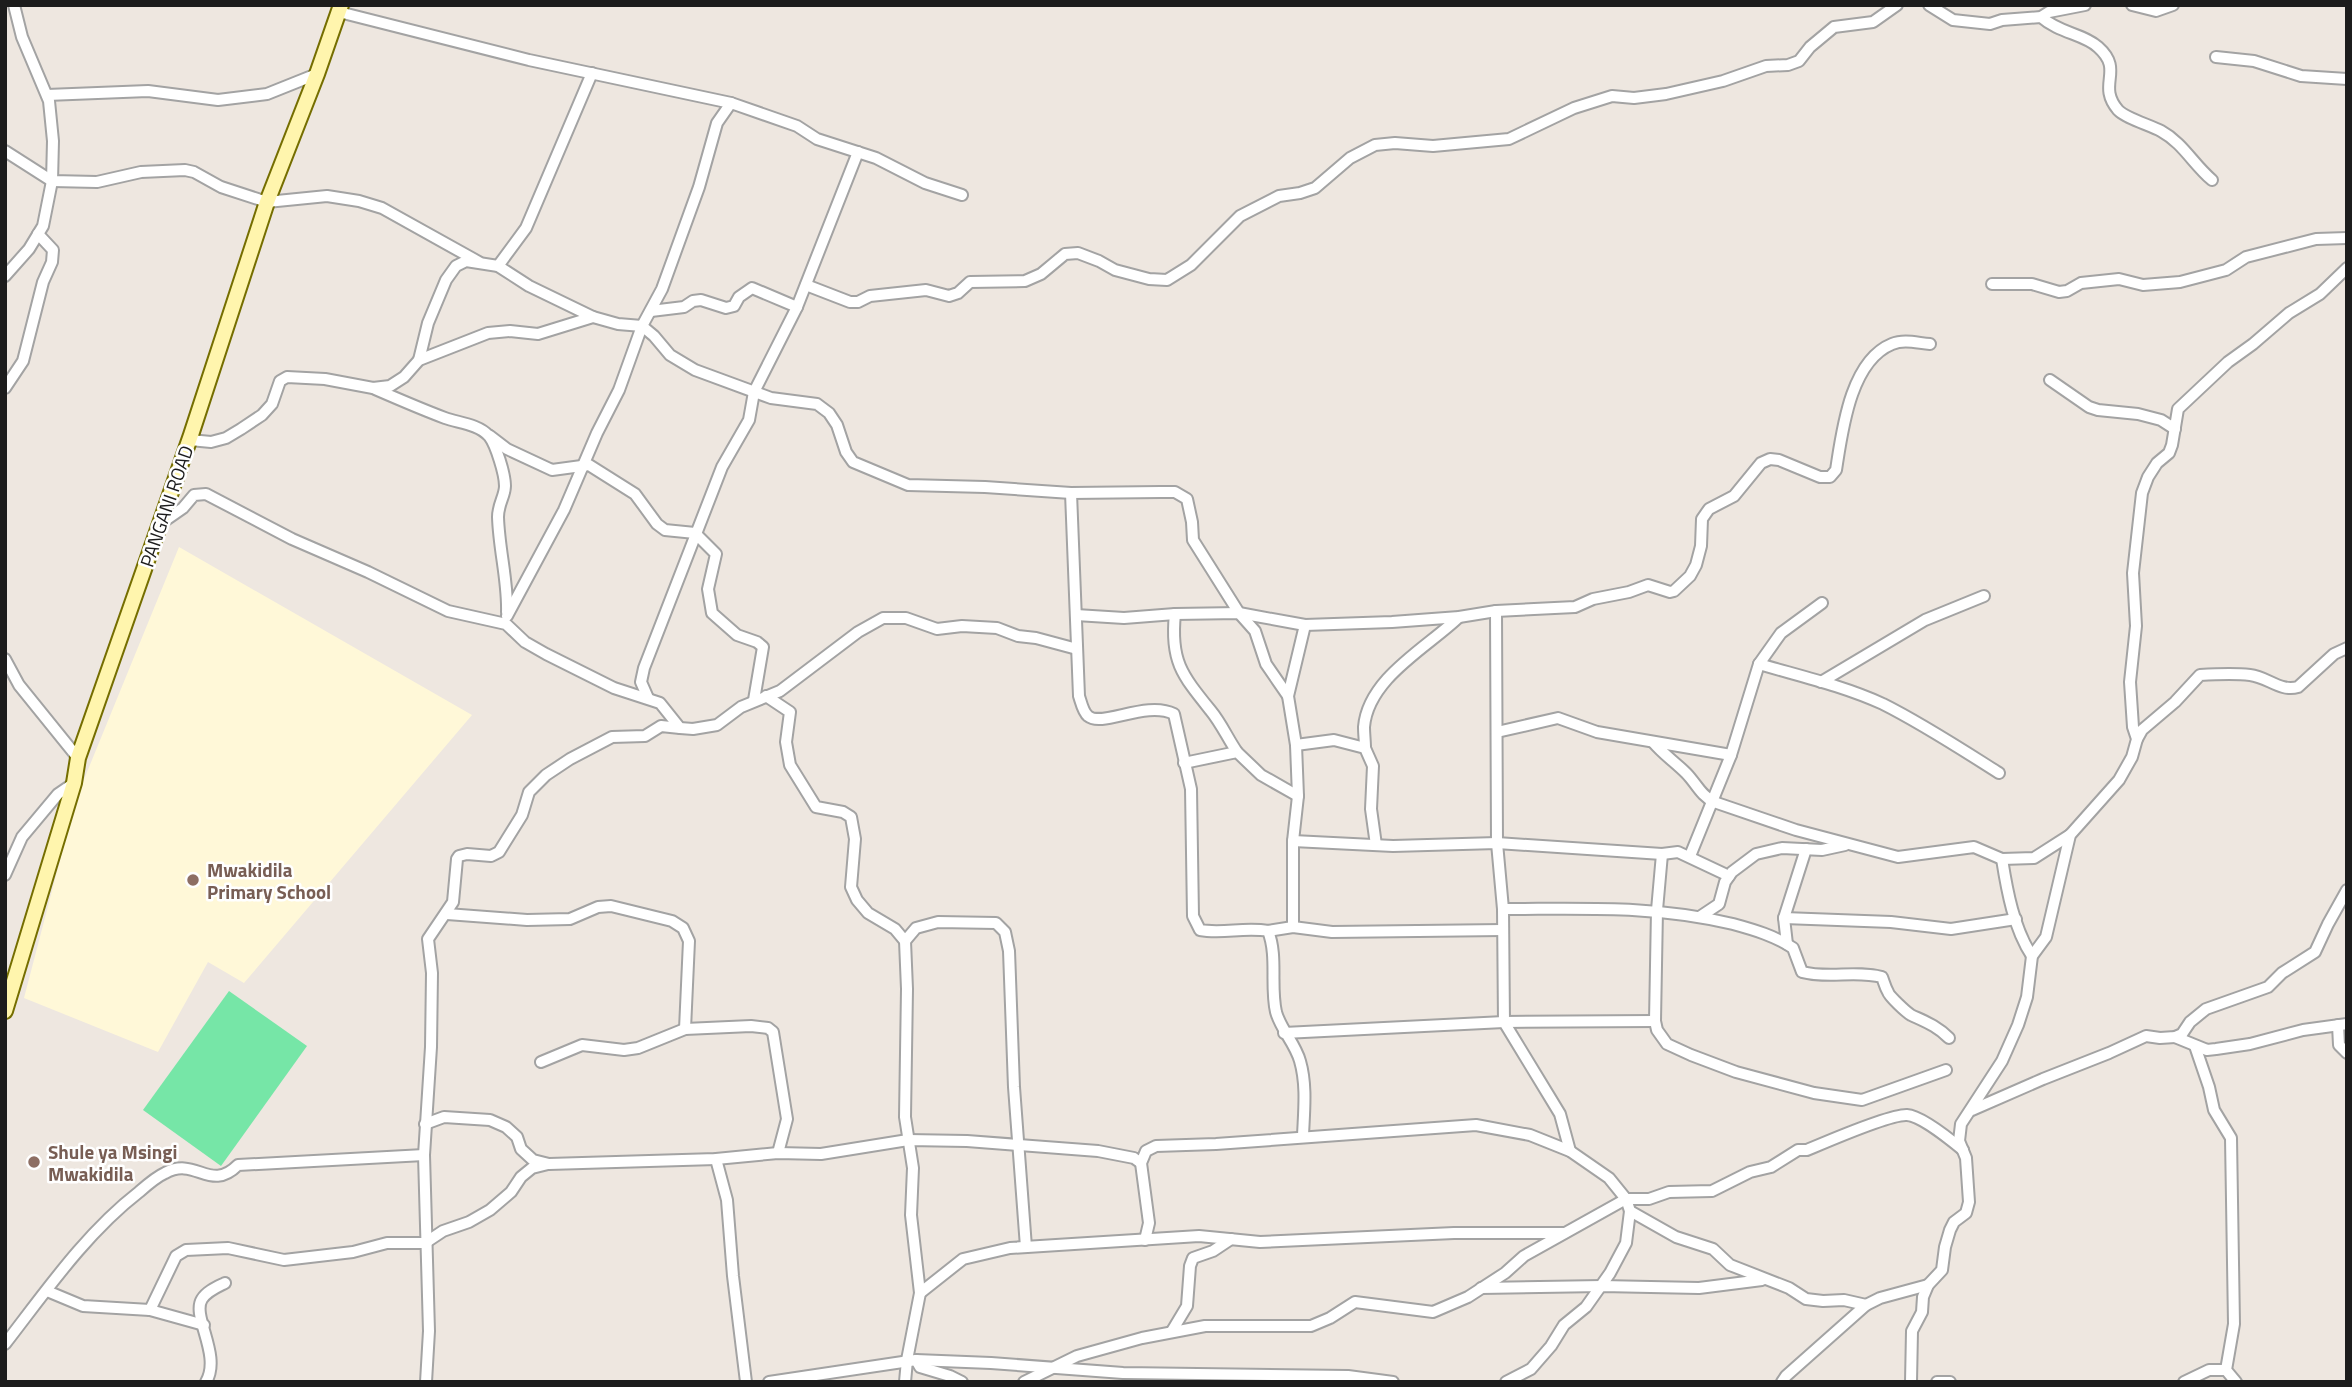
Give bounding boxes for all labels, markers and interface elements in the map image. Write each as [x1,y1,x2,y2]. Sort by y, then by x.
street label: PANGANI ROAD [132,441,200,571]
place label: Mwakidila Primary School [207,855,331,906]
marker: Mwakidila Primary School [185,872,201,888]
place label: Shule ya Msingi Mwakidila [48,1137,177,1188]
marker: Shule ya Msingi Mwakidila [26,1154,42,1170]

